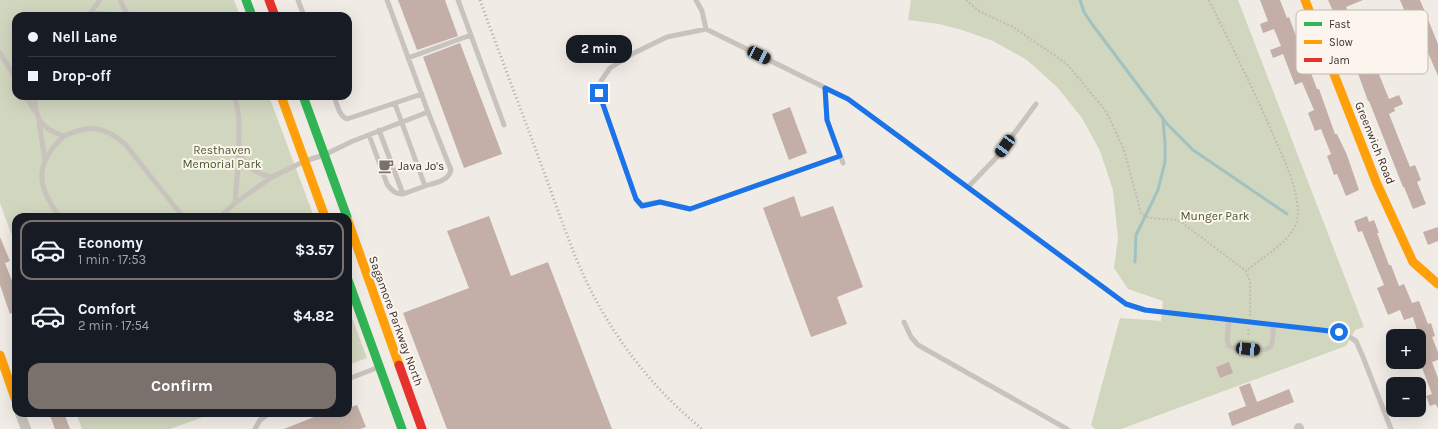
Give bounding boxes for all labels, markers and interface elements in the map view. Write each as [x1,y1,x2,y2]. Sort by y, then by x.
legend [1296,10,1428,74]
text: Fast [1329,18,1350,31]
text: Nell Lane [52,28,117,46]
callout: 2 min [566,35,632,63]
text: Slow [1329,36,1353,49]
text: 2 min [581,41,617,56]
car [746,44,772,66]
text: Jam [1329,54,1350,67]
text: Drop-off [52,67,111,85]
route end [590,84,608,102]
street label: Greenwich Road [1352,100,1398,186]
car [993,133,1017,159]
park label: Resthaven Memorial Park [182,143,262,171]
cafe icon: Java Jo's [377,157,395,175]
place label: Java Jo's [398,159,444,173]
park label: Munger Park [1180,209,1250,223]
icon: car [30,232,66,268]
text: Economy [78,234,143,252]
text: $3.57 [295,241,334,259]
text: 1 min · 17:53 [78,252,146,267]
street label: Sagamore Parkway North [366,254,426,388]
icon: car [30,298,66,334]
text: Comfort [78,300,136,318]
text: $4.82 [293,307,334,325]
text: 2 min · 17:54 [78,318,149,333]
route start [1330,323,1348,341]
map controls [1386,329,1426,417]
button: + [1386,329,1426,369]
car [1235,342,1261,356]
button: Confirm [28,363,336,409]
button: − [1386,377,1426,417]

